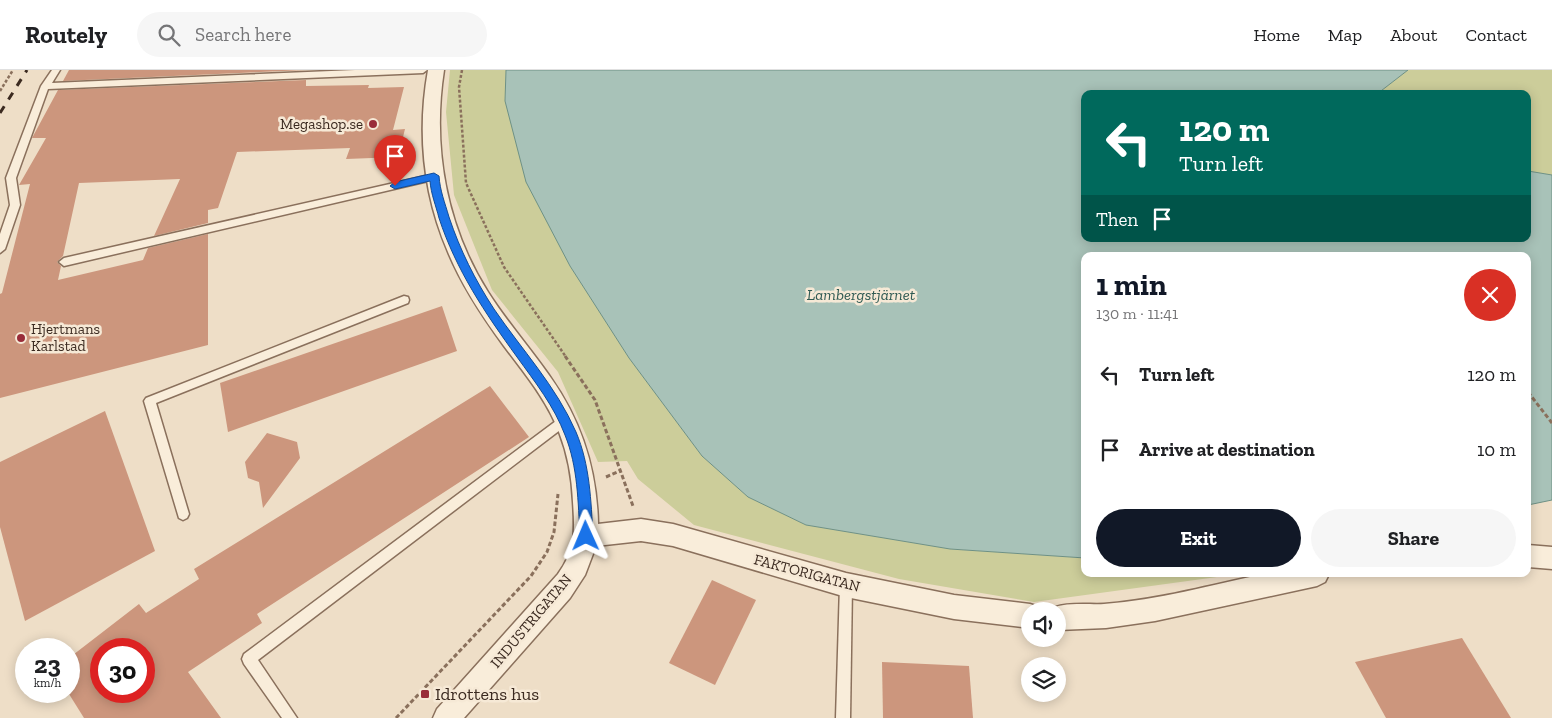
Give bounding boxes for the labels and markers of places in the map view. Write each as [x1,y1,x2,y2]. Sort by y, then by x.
place label: Megashop.se [280,115,363,133]
marker: Megashop.se [367,118,379,130]
pin [374,135,416,186]
place label: Hjertmans Karlstad [31,320,100,355]
marker: Hjertmans Karlstad [15,332,27,344]
place label: Idrottens hus [435,683,539,705]
marker: Idrottens hus [419,688,431,700]

